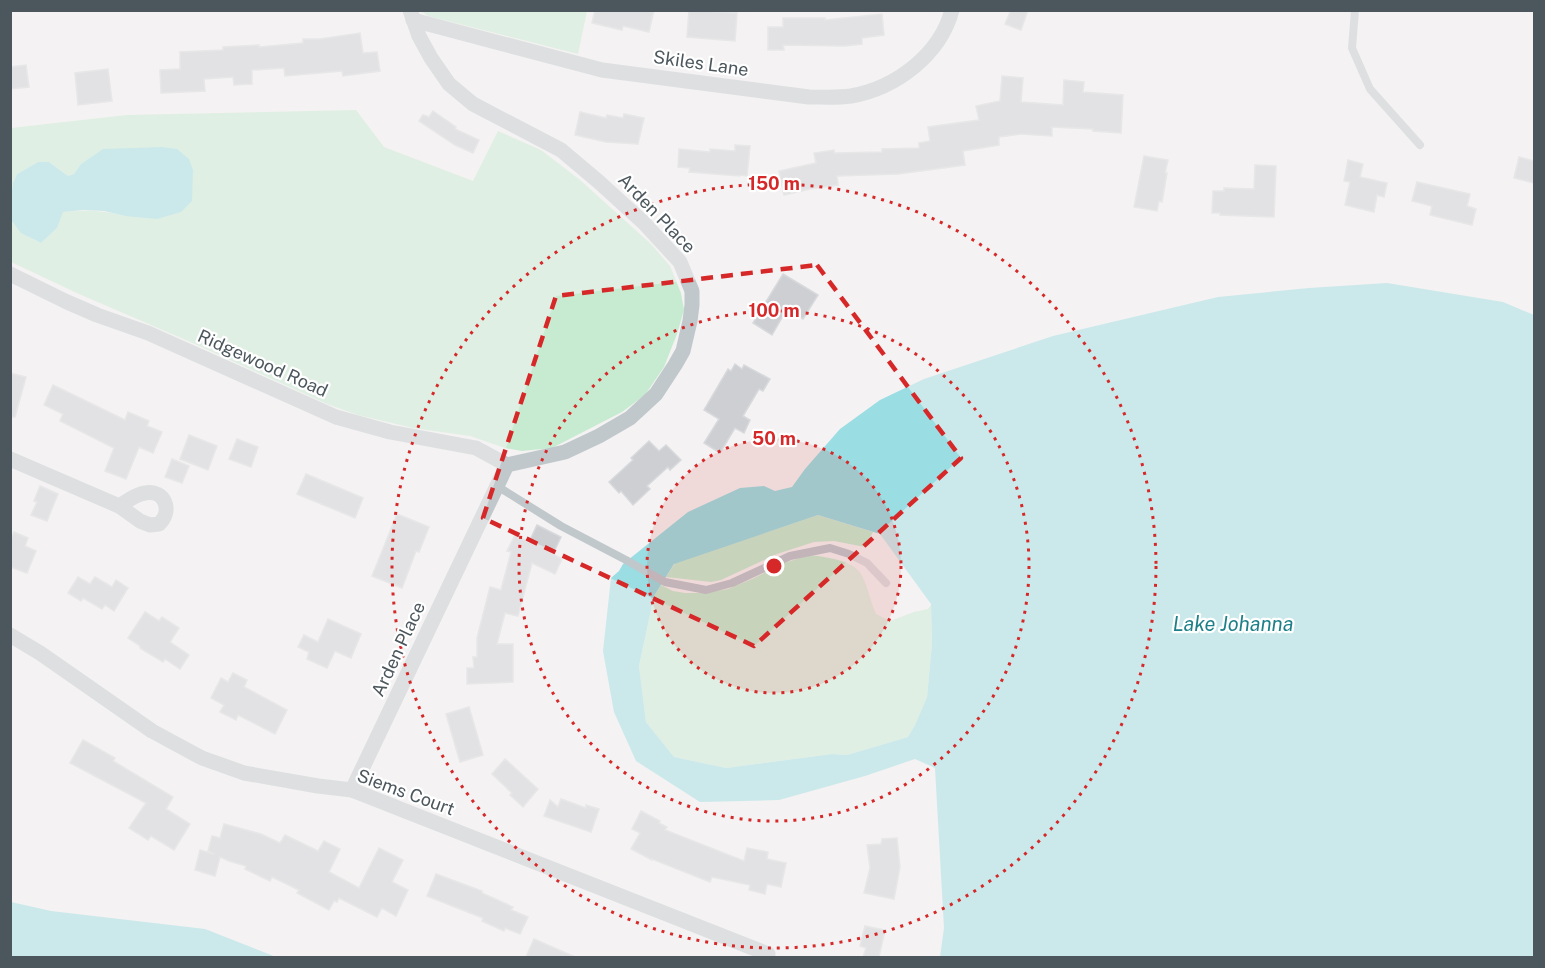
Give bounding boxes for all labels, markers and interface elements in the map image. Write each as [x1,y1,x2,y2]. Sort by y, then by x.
street label: Skiles Lane [652,46,750,80]
street label: Arden Place [614,169,700,257]
text: 150 m [748,173,800,194]
text: 100 m [748,300,800,321]
street label: Ridgewood Road [195,325,331,401]
text: 50 m [752,428,796,449]
centre of rings [764,556,784,576]
street label: Arden Place [367,598,429,700]
water label: Lake Johanna [1173,612,1293,636]
street label: Siems Court [354,765,458,819]

